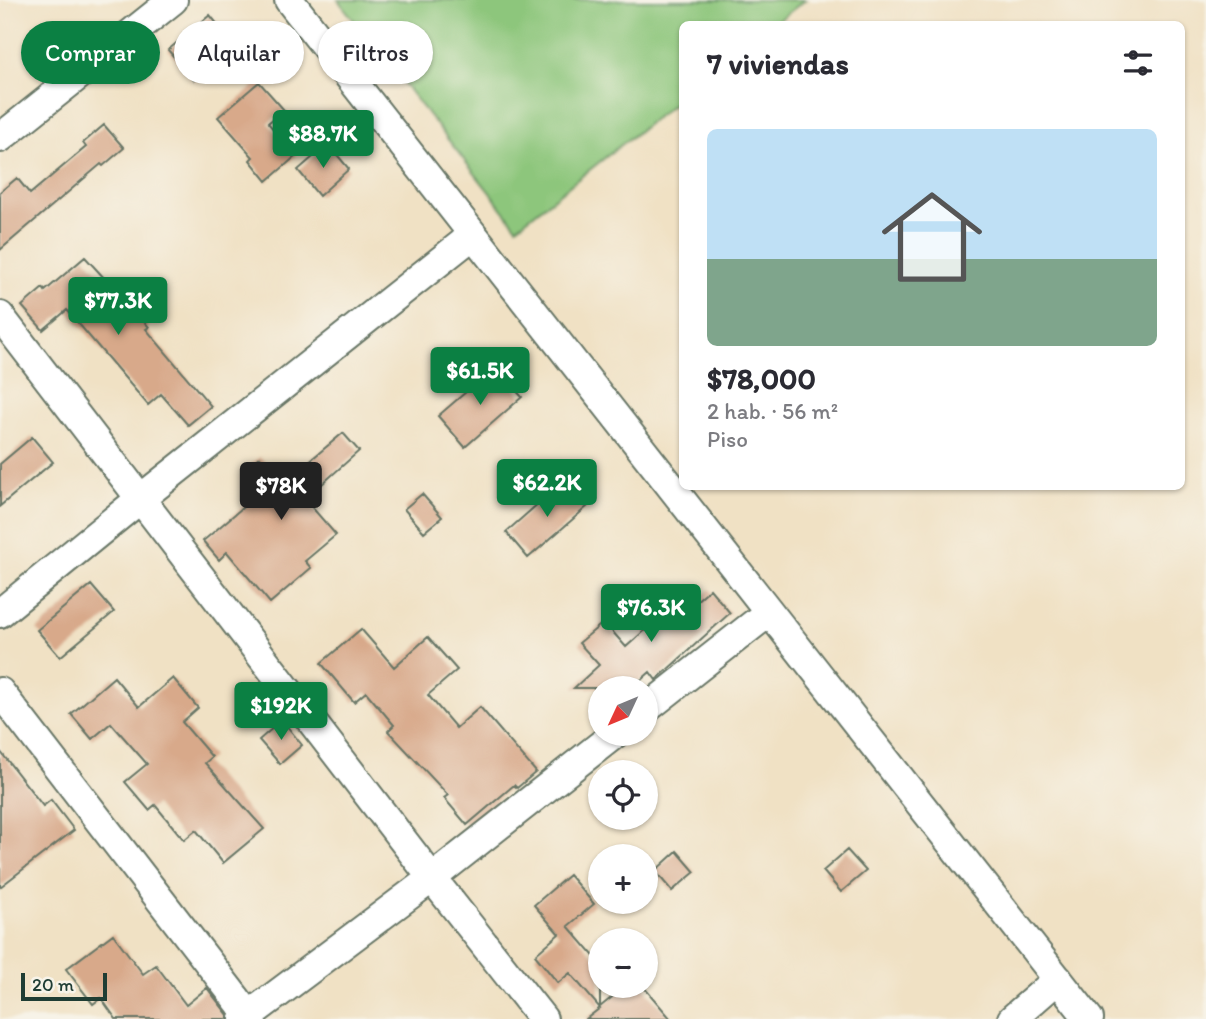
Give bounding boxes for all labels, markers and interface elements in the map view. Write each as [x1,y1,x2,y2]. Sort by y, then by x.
chip: Comprar [21,21,160,84]
chip: Alquilar [174,21,304,84]
chip: Filtros [318,21,433,84]
icon: filters [1119,44,1157,82]
text: 7 viviendas [707,45,849,82]
pin: $88.7K [266,110,380,170]
text: $88.7K [289,119,357,147]
icon: home [869,174,995,300]
pin: $77.3K [61,278,175,337]
text: $77.3K [84,286,152,314]
pin: $61.5K [423,348,537,407]
text: $61.5K [447,356,513,384]
text: $78,000 [707,360,816,397]
text: 2 hab. · 56 m² [707,397,838,425]
text: Piso [707,425,748,453]
pin: $62.2K [490,460,604,519]
pin: $78K [240,462,322,522]
text: $62.2K [513,468,581,496]
text: $78K [256,471,306,499]
pin: $76.3K [594,584,708,644]
text: $76.3K [617,593,685,621]
north arrow [588,676,658,746]
map controls [588,676,658,998]
pin: $192K [232,682,330,742]
text: $192K [250,691,312,719]
button: locate [588,760,658,830]
button: + [588,844,658,914]
button: − [588,928,658,998]
scale bar [21,970,107,1002]
text: 20 m [32,973,74,996]

